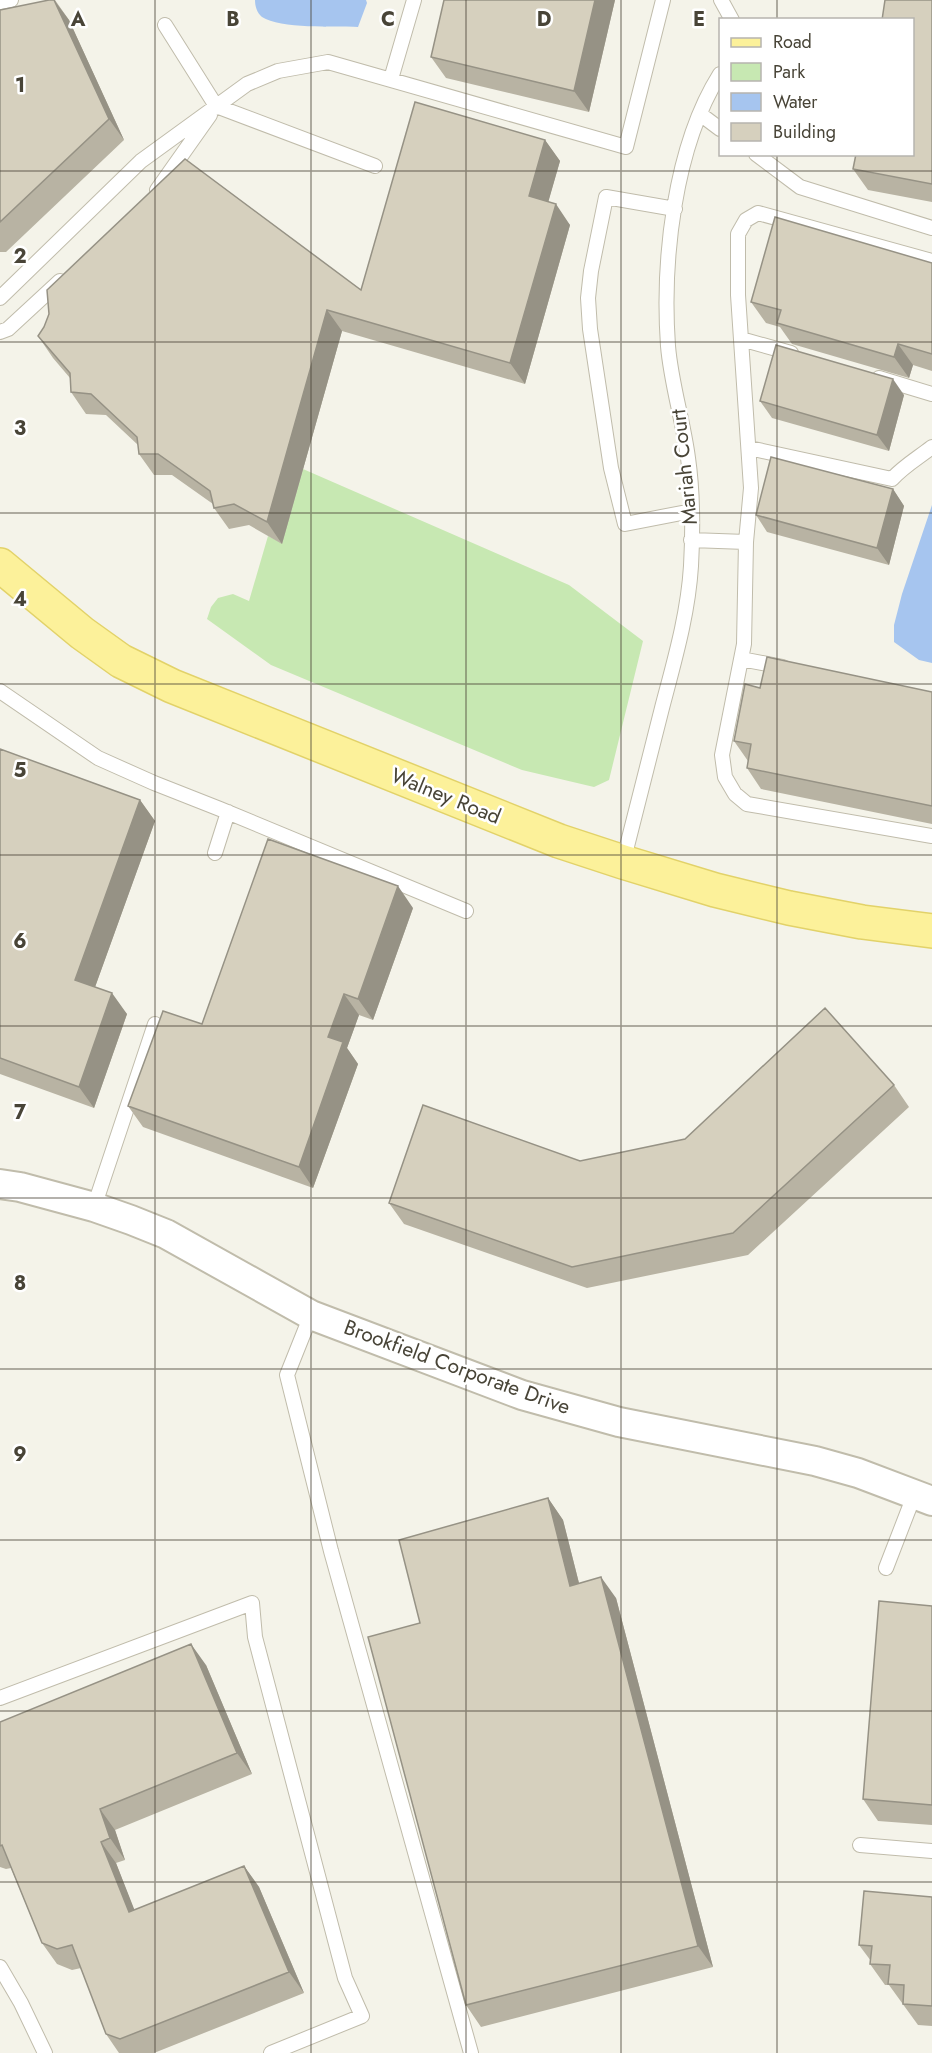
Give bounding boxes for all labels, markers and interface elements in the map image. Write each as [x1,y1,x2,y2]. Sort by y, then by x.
text: A [70,5,86,34]
text: B [226,5,240,34]
text: C [381,5,395,34]
text: D [537,5,551,34]
text: E [693,5,705,34]
legend [719,18,914,156]
text: Road [773,29,812,55]
text: Park [773,59,805,85]
text: 1 [15,71,25,100]
text: Water [773,89,818,115]
text: Building [773,119,836,145]
text: 2 [13,242,27,271]
street label: Mariah Court [663,408,705,526]
text: 3 [14,414,26,443]
text: 4 [13,585,27,614]
text: 5 [14,756,27,785]
street label: Walney Road [387,760,505,832]
text: 6 [13,927,27,956]
text: 7 [14,1098,27,1127]
text: 8 [14,1269,26,1298]
street label: Brookfield Corporate Drive [340,1312,574,1422]
text: 9 [13,1440,27,1469]

